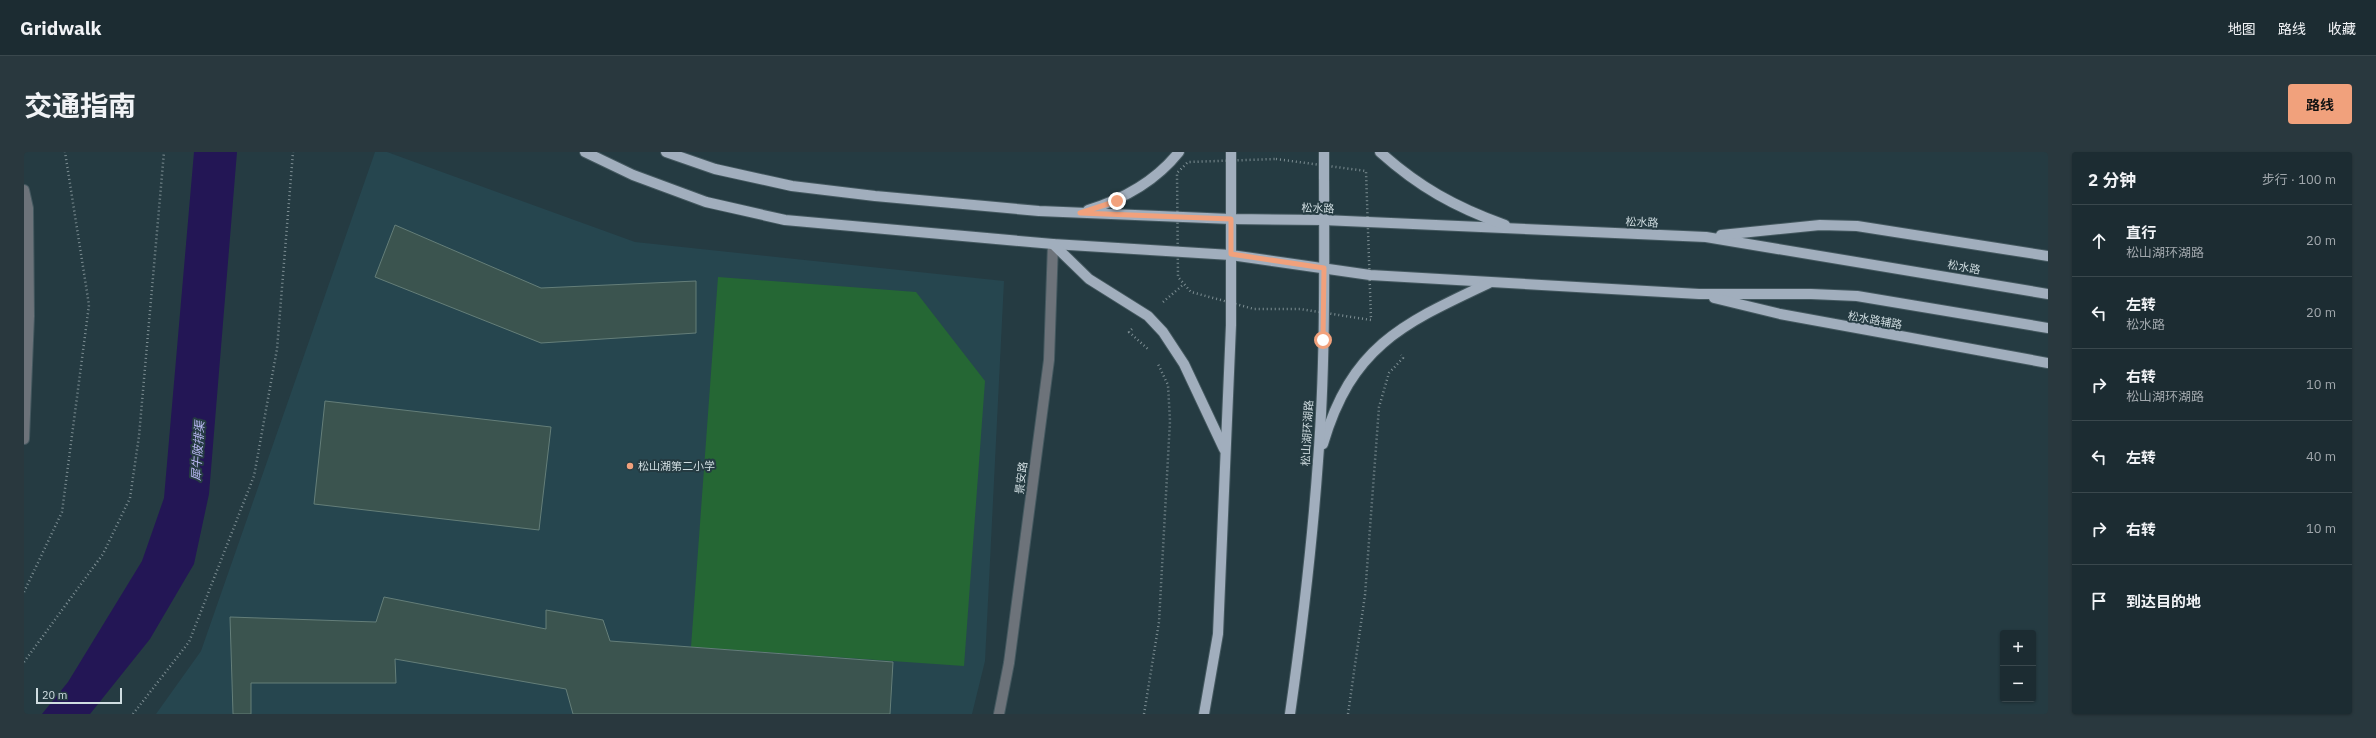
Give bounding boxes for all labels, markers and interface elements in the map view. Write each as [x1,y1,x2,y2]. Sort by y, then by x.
text: Gridwalk [20,16,102,40]
text: 地图 [2228,20,2256,38]
text: 路线 [2278,20,2306,38]
text: 收藏 [2328,20,2356,38]
button: 路线 [2288,84,2352,124]
text: 交通指南 [24,87,136,124]
text: 2 分钟 [2088,169,2136,191]
text: 步行 · 100 m [2262,171,2336,188]
route end [1108,192,1126,210]
street label: 松水路 [1301,200,1335,216]
street label: 松水路 [1625,214,1659,230]
text: 直行 [2126,223,2156,242]
icon: ahead [2088,230,2110,252]
text: 20 m [2306,232,2336,249]
text: 松山湖环湖路 [2126,244,2204,261]
street label: 松水路 [1947,257,1981,277]
text: 左转 [2126,295,2156,314]
icon: left [2088,302,2110,324]
text: 20 m [2306,304,2336,321]
street label: 松水路辅路 [1847,308,1903,332]
text: 松水路 [2126,316,2165,333]
route start [1314,331,1332,349]
text: 右转 [2126,367,2156,386]
icon: right [2088,374,2110,396]
text: 10 m [2306,376,2336,393]
text: 松山湖环湖路 [2126,388,2204,405]
street label: 松山湖环湖路 [1298,400,1316,466]
water label: 犀牛陂排渠 [188,419,207,481]
icon: left [2088,446,2110,468]
text: 左转 [2126,448,2156,467]
text: 40 m [2306,448,2336,465]
place label: 松山湖第二小学 [638,459,715,473]
marker: 松山湖第二小学 [625,461,635,471]
street label: 景安路 [1012,461,1030,495]
icon: right [2088,518,2110,540]
text: 右转 [2126,520,2156,539]
text: 10 m [2306,520,2336,537]
icon: arrive [2088,590,2110,612]
text: 到达目的地 [2126,592,2201,611]
map controls [2000,630,2036,702]
button: + [2000,630,2036,666]
button: − [2000,666,2036,702]
scale bar [36,686,122,705]
text: 20 m [42,688,67,702]

